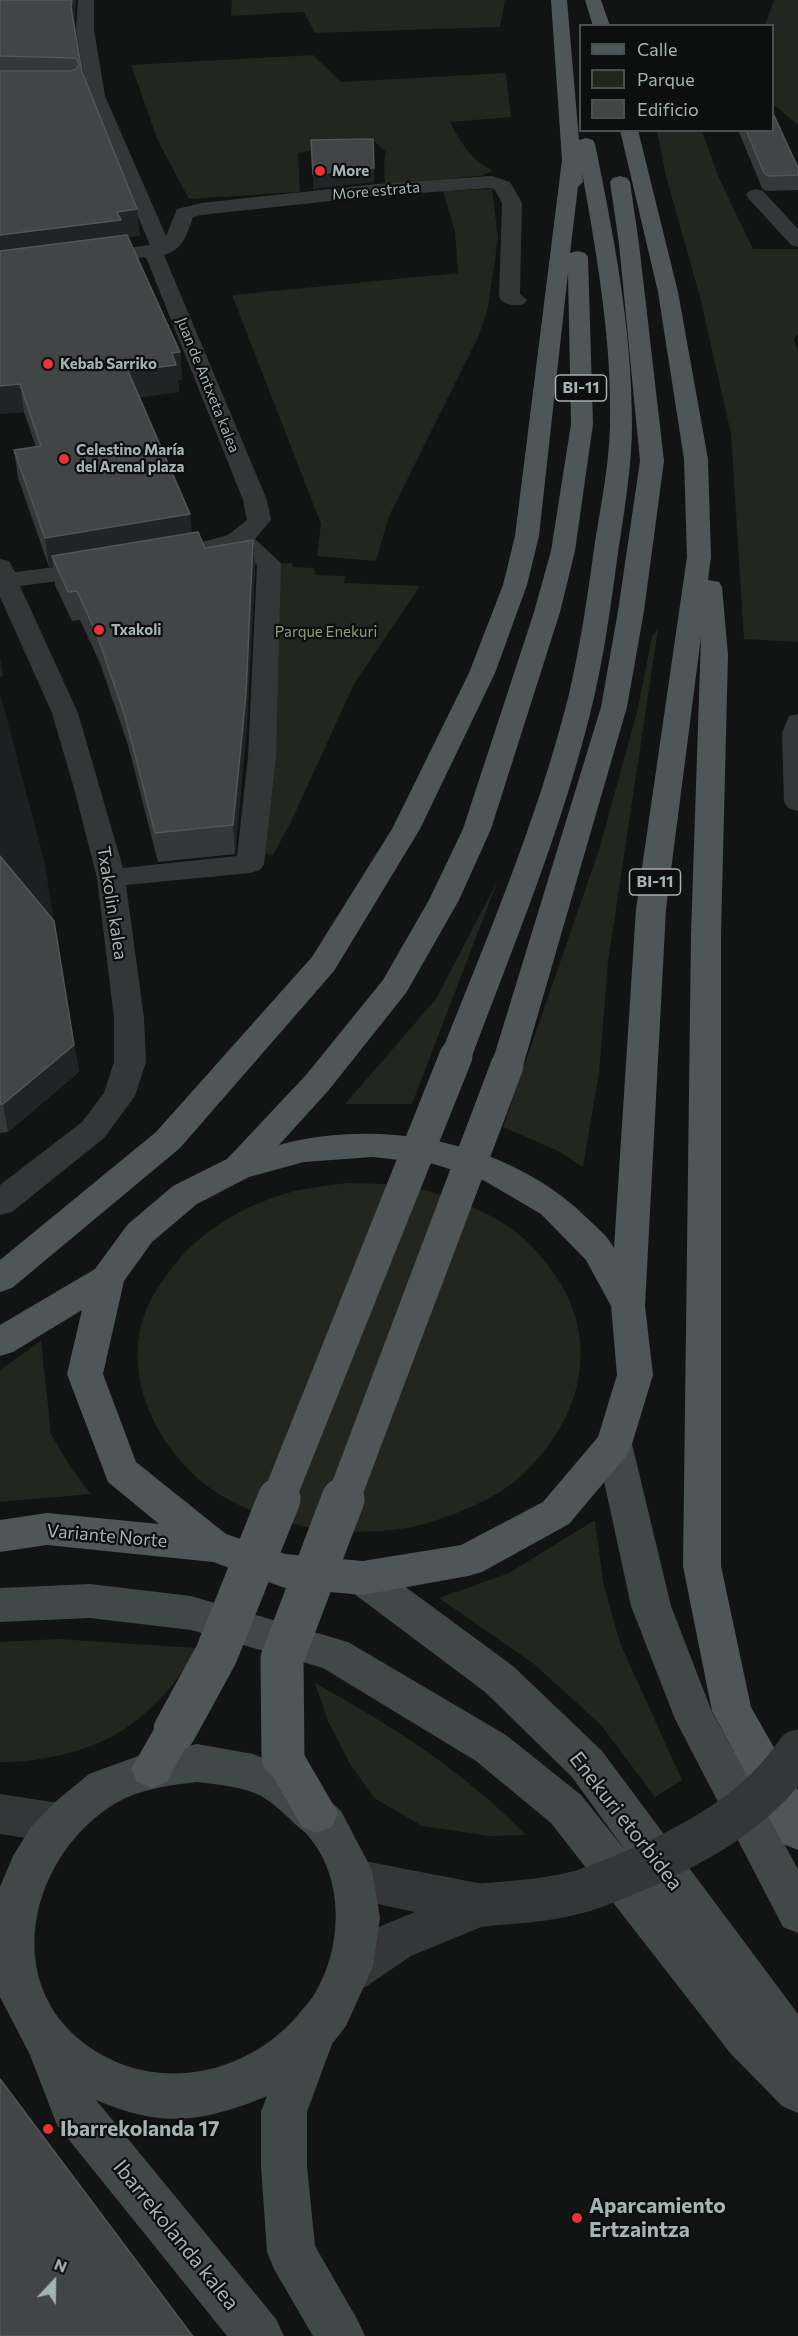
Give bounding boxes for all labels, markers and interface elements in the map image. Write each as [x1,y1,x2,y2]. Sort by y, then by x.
legend [579,24,774,132]
text: Calle [637,38,677,60]
text: Parque [637,68,695,90]
text: Edificio [637,98,699,120]
place label: More [332,162,369,180]
marker: More [313,164,327,178]
street label: More estrata [331,178,421,204]
street label: Juan de Antxeta kalea [173,315,243,455]
place label: Kebab Sarriko [60,355,157,373]
marker: Kebab Sarriko [41,357,55,371]
road number: BI-11 [556,375,606,401]
place label: Celestino María del Arenal plaza [76,441,185,476]
marker: Celestino María del Arenal plaza [57,452,71,466]
place label: Txakoli [111,621,161,639]
marker: Txakoli [92,623,106,637]
park label: Parque Enekuri [275,623,377,641]
street label: Txakolin kalea [92,845,132,961]
road number: BI-11 [630,869,680,895]
street label: Variante Norte [46,1520,168,1552]
street label: Enekuri etorbidea [564,1747,688,1895]
place label: Ibarrekolanda 17 [60,2116,220,2142]
marker: Ibarrekolanda 17 [41,2122,55,2136]
street label: Ibarrekolanda kalea [108,2155,244,2315]
place label: Aparcamiento Ertzaintza [589,2193,726,2243]
marker: Aparcamiento Ertzaintza [570,2211,584,2225]
north arrow [24,2252,84,2312]
text: N [52,2254,70,2276]

